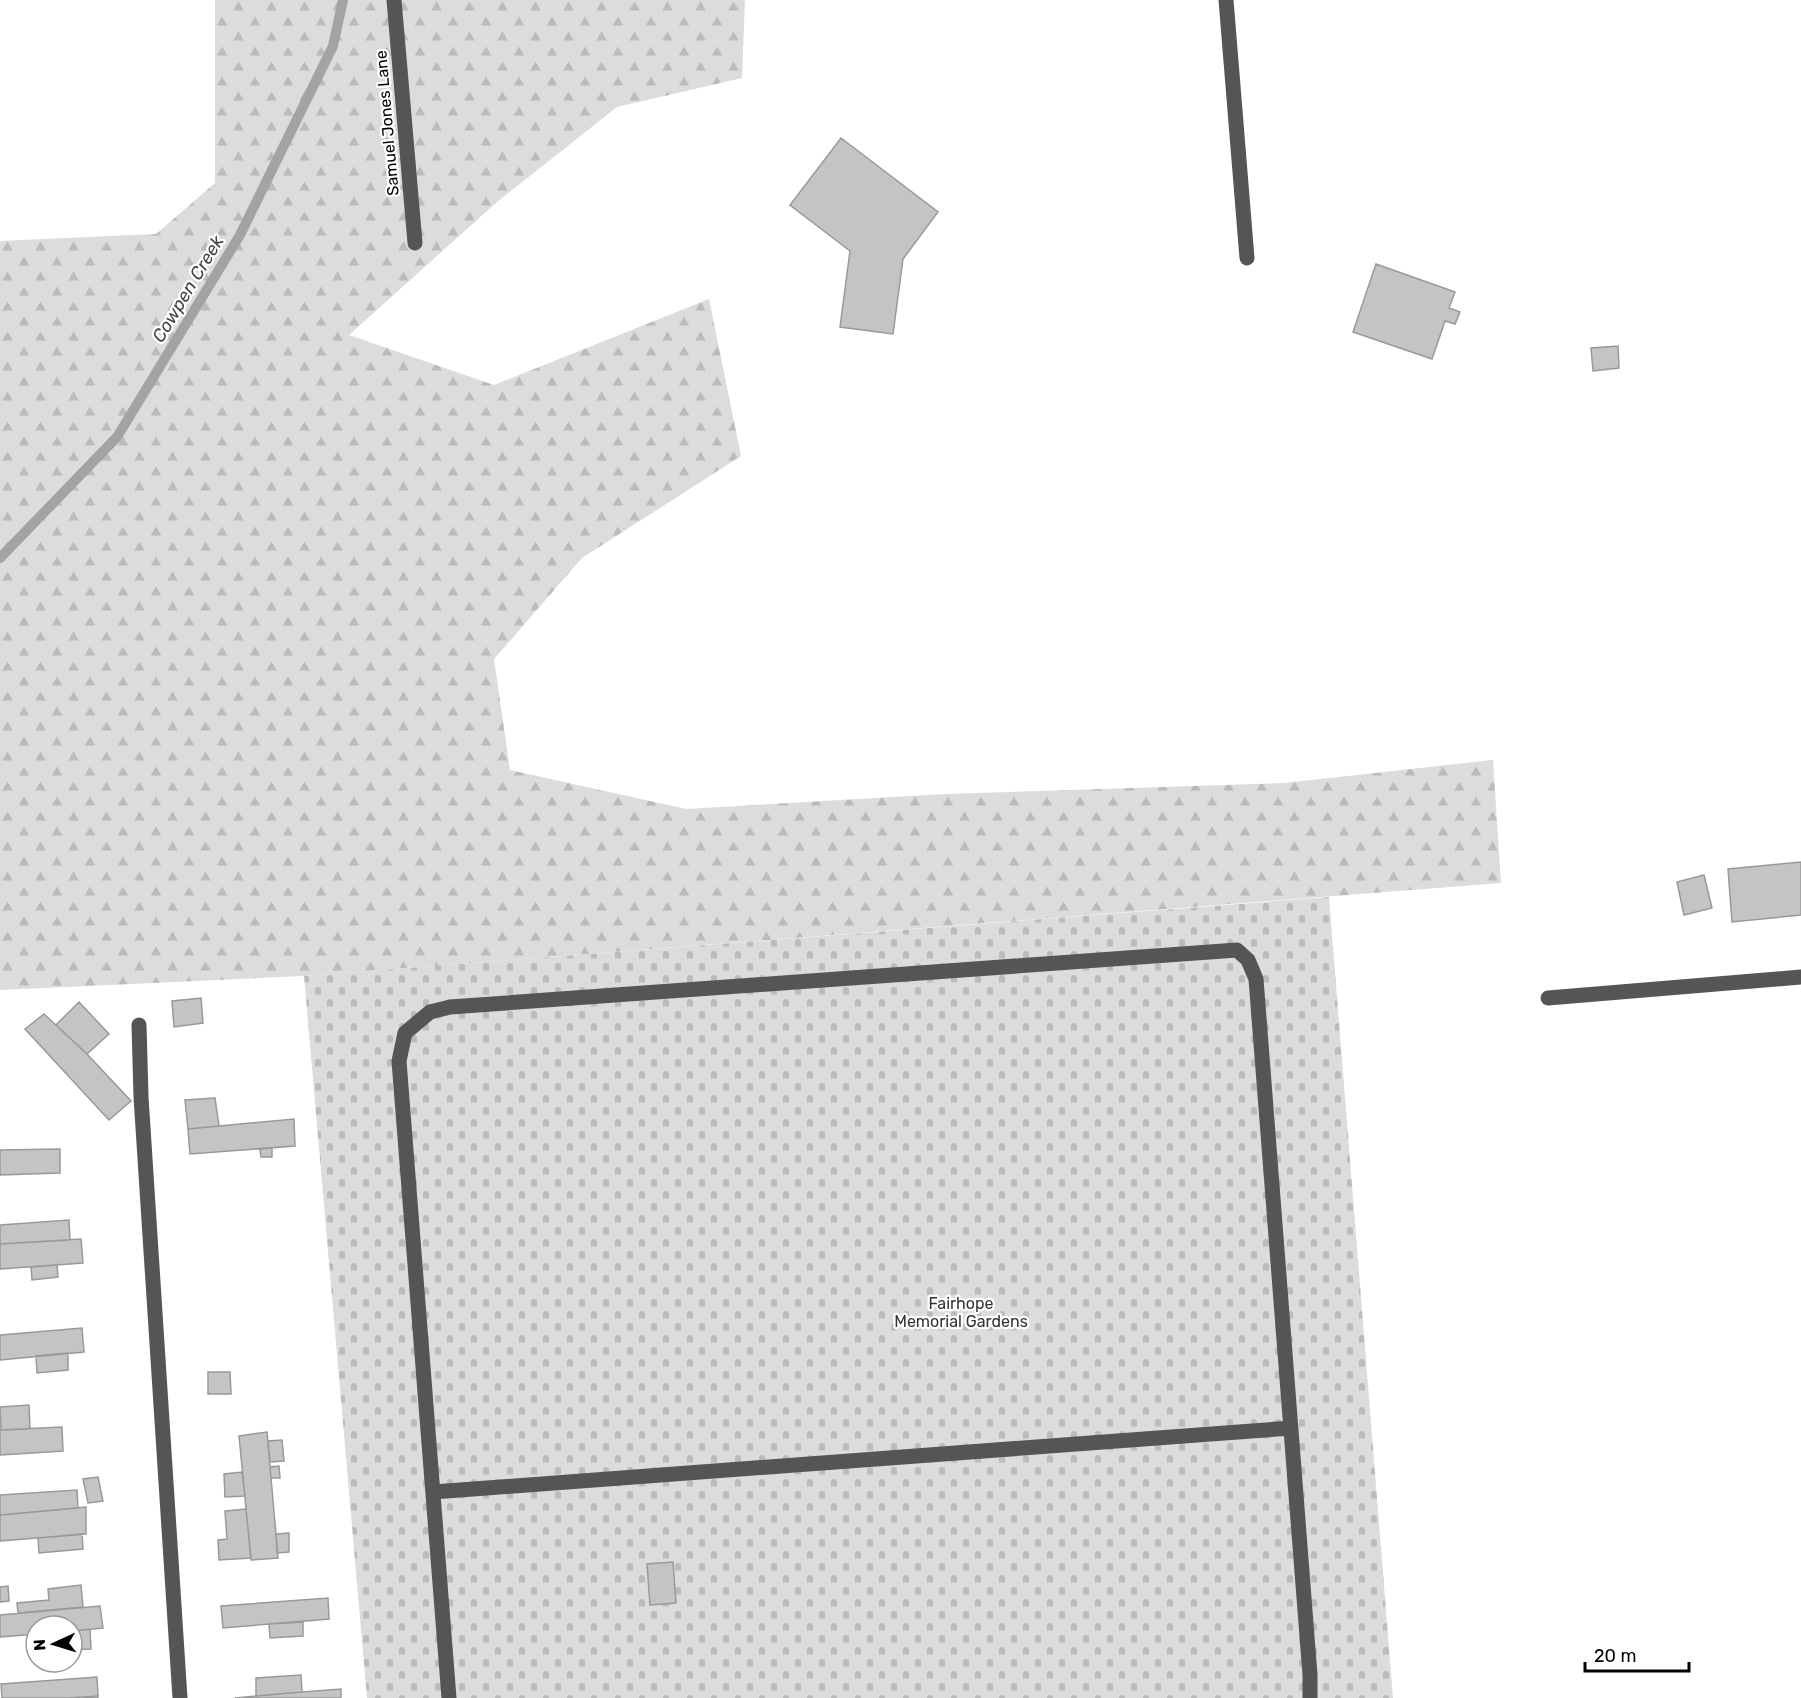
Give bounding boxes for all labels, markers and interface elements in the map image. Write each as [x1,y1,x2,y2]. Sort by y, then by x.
street label: Samuel Jones Lane [371,49,403,197]
water label: Cowpen Creek [147,231,229,346]
park label: Fairhope Memorial Gardens [894,1294,1028,1331]
north arrow [24,1614,84,1674]
scale bar [1585,1635,1688,1673]
text: N [30,1639,49,1651]
text: 20 m [1594,1645,1636,1667]

